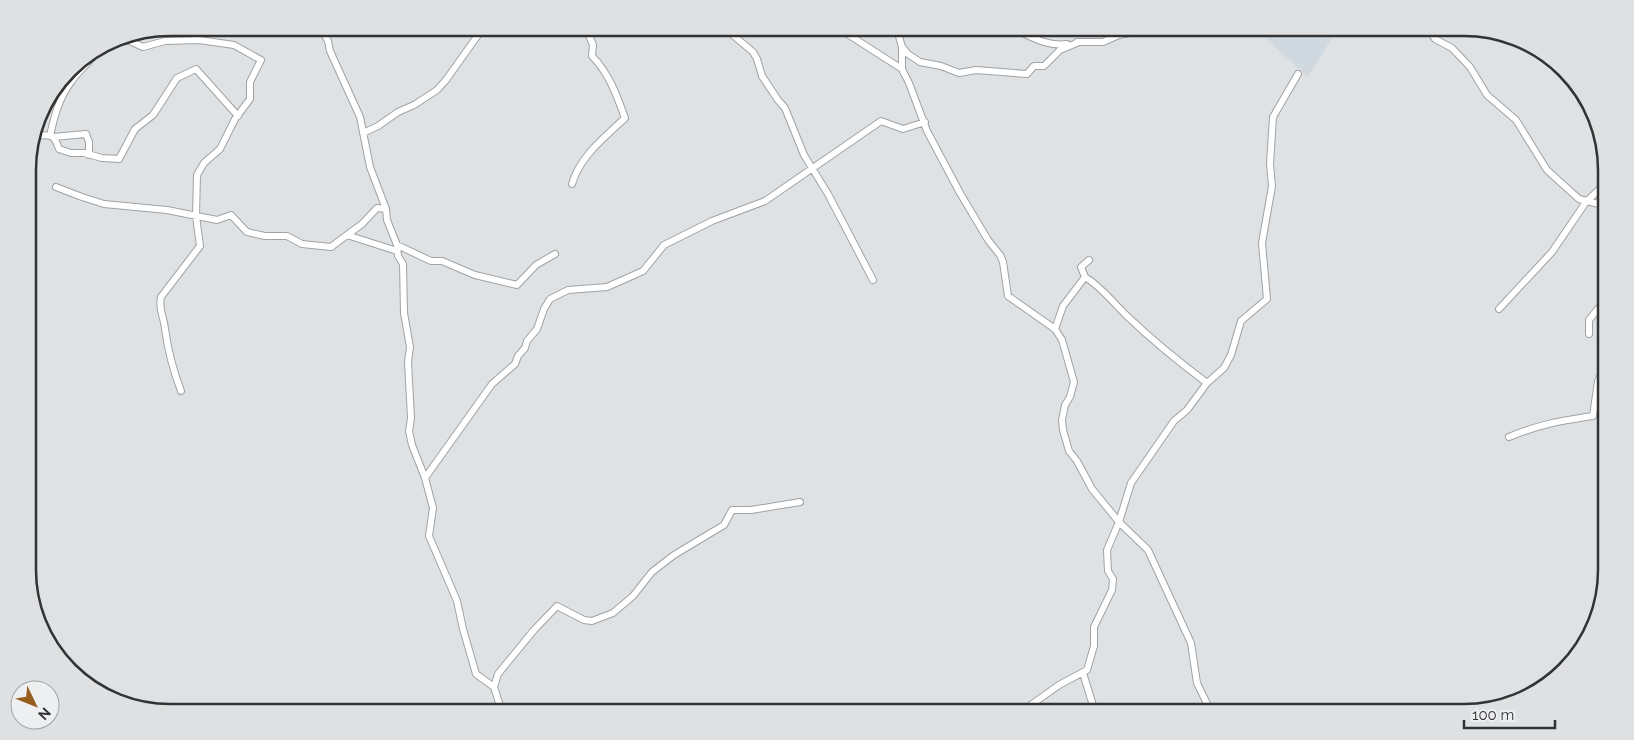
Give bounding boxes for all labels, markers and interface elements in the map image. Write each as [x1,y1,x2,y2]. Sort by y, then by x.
north arrow [10,680,60,730]
scale bar [1464,698,1555,730]
text: N [35,705,54,723]
text: 100 m [1472,706,1514,724]

